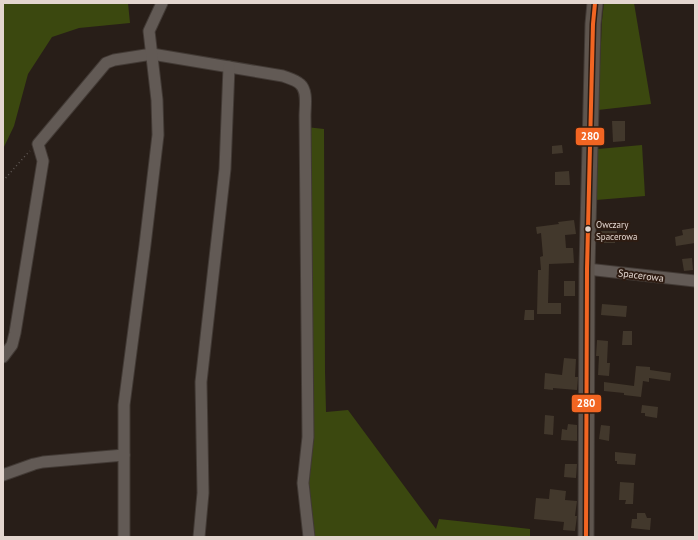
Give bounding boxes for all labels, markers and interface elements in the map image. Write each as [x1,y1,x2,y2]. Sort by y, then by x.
line badge: 280 [575,127,605,146]
text: 280 [581,129,599,143]
place label: Owczary Spacerowa [596,219,637,242]
marker: Owczary Spacerowa [583,224,593,234]
street label: Spacerowa [617,266,665,285]
line badge: 280 [571,394,602,413]
text: 280 [577,396,595,410]

